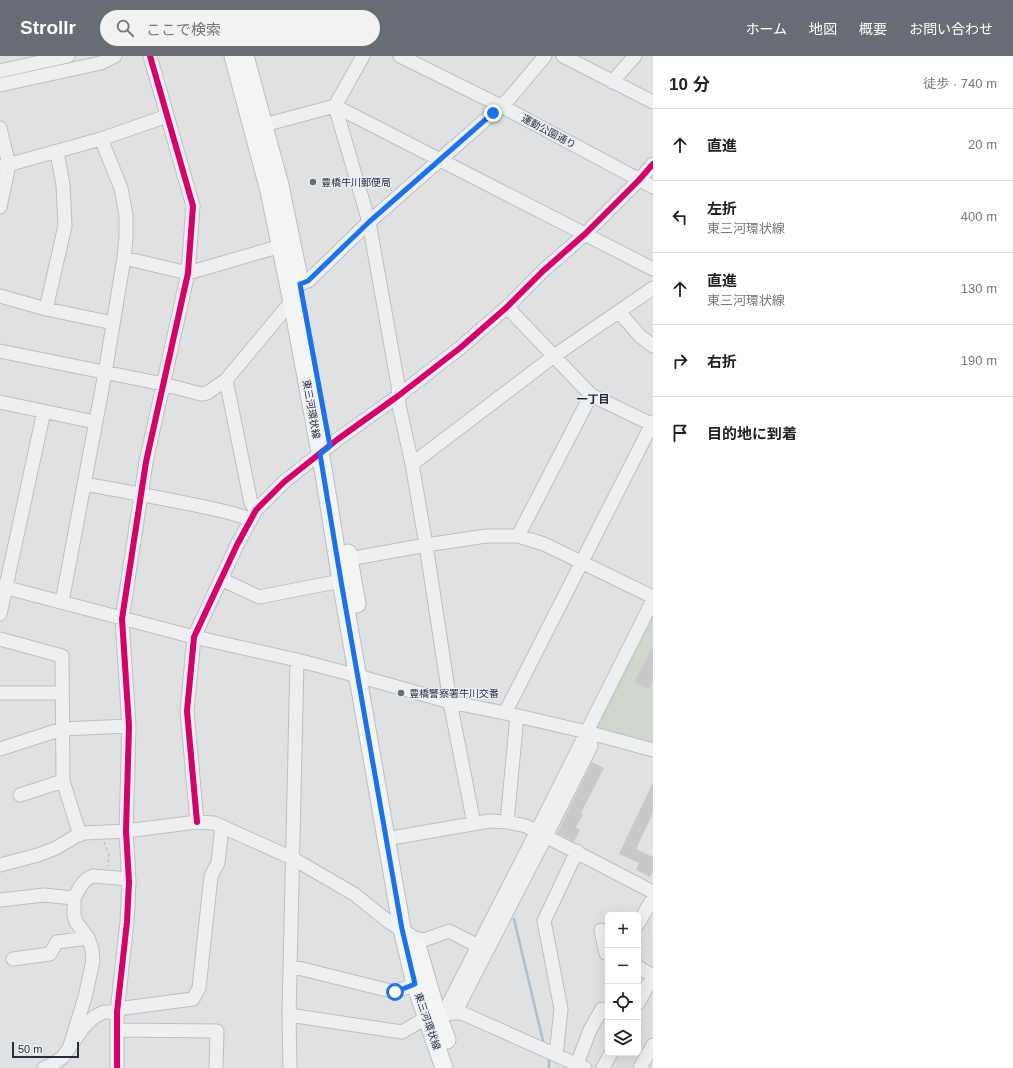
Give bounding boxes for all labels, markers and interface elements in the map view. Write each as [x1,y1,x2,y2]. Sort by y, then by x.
search box [100,10,380,46]
text: Strollr [20,17,76,38]
icon: search [114,17,136,39]
text: ここで検索 [146,21,221,38]
text: ホーム [745,21,787,37]
text: 地図 [809,21,837,37]
text: 概要 [859,21,887,37]
text: お問い合わせ [909,21,993,37]
text: 10 分 [669,75,710,94]
text: 徒歩 · 740 m [923,76,997,91]
route end [484,104,502,122]
street label: 運動公園通り [520,113,578,150]
icon: ahead [669,134,691,156]
text: 直進 [707,137,737,154]
text: 20 m [968,137,997,152]
marker: 豊橋牛川郵便局 [308,177,318,187]
place label: 豊橋牛川郵便局 [321,177,391,188]
text: 左折 [707,200,737,217]
icon: left [669,206,691,228]
text: 400 m [961,209,997,224]
text: 東三河環状線 [707,221,785,236]
text: 直進 [707,272,737,289]
icon: ahead [669,278,691,300]
text: 130 m [961,281,997,296]
text: 東三河環状線 [707,293,785,308]
icon: right [669,350,691,372]
text: 右折 [707,353,737,370]
text: 190 m [961,353,997,368]
street label: 東三河環状線 [301,379,322,440]
district label: 一丁目 [577,393,610,405]
icon: arrive [669,422,691,444]
text: 目的地に到着 [707,425,797,442]
marker: 豊橋警察署牛川交番 [396,688,406,698]
place label: 豊橋警察署牛川交番 [409,688,499,699]
map controls [605,912,641,1056]
button: + [605,912,641,948]
button: − [605,948,641,984]
route start [386,983,404,1001]
button: locate [605,984,641,1020]
street label: 東三河環状線 [413,991,442,1051]
button: layers [605,1020,641,1056]
scale bar [12,1040,79,1059]
text: 50 m [18,1043,42,1055]

